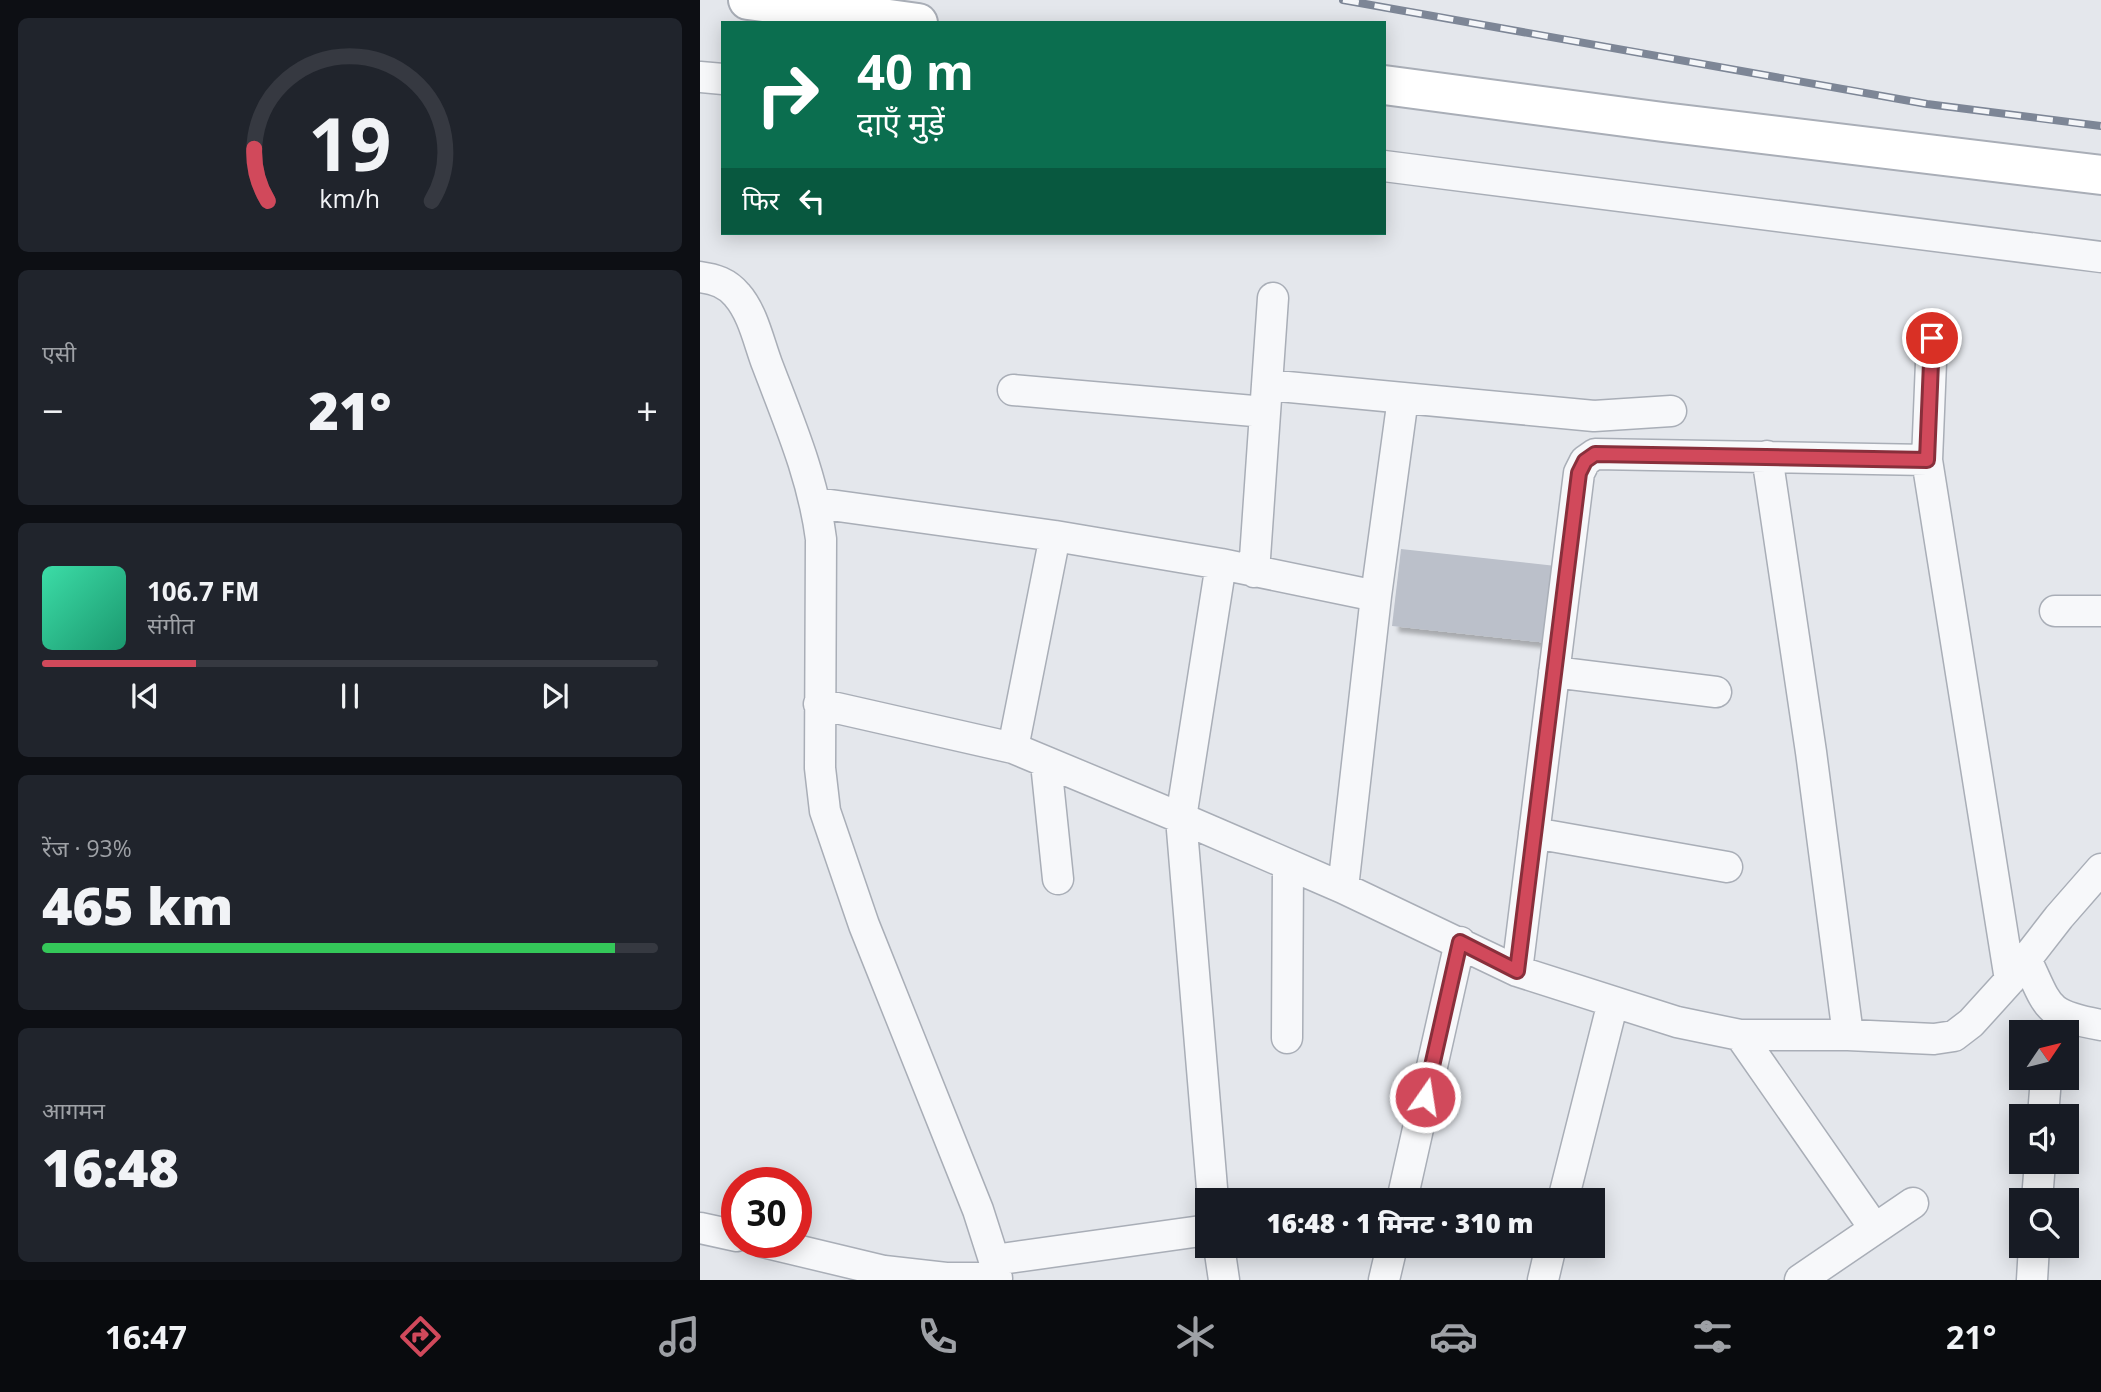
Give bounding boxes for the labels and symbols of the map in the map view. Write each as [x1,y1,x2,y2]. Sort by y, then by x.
pin [1902,308,1962,368]
north arrow [2009,1020,2079,1090]
position arrow [1388,1060,1462,1134]
speed limit sign: 30 [721,1167,812,1258]

